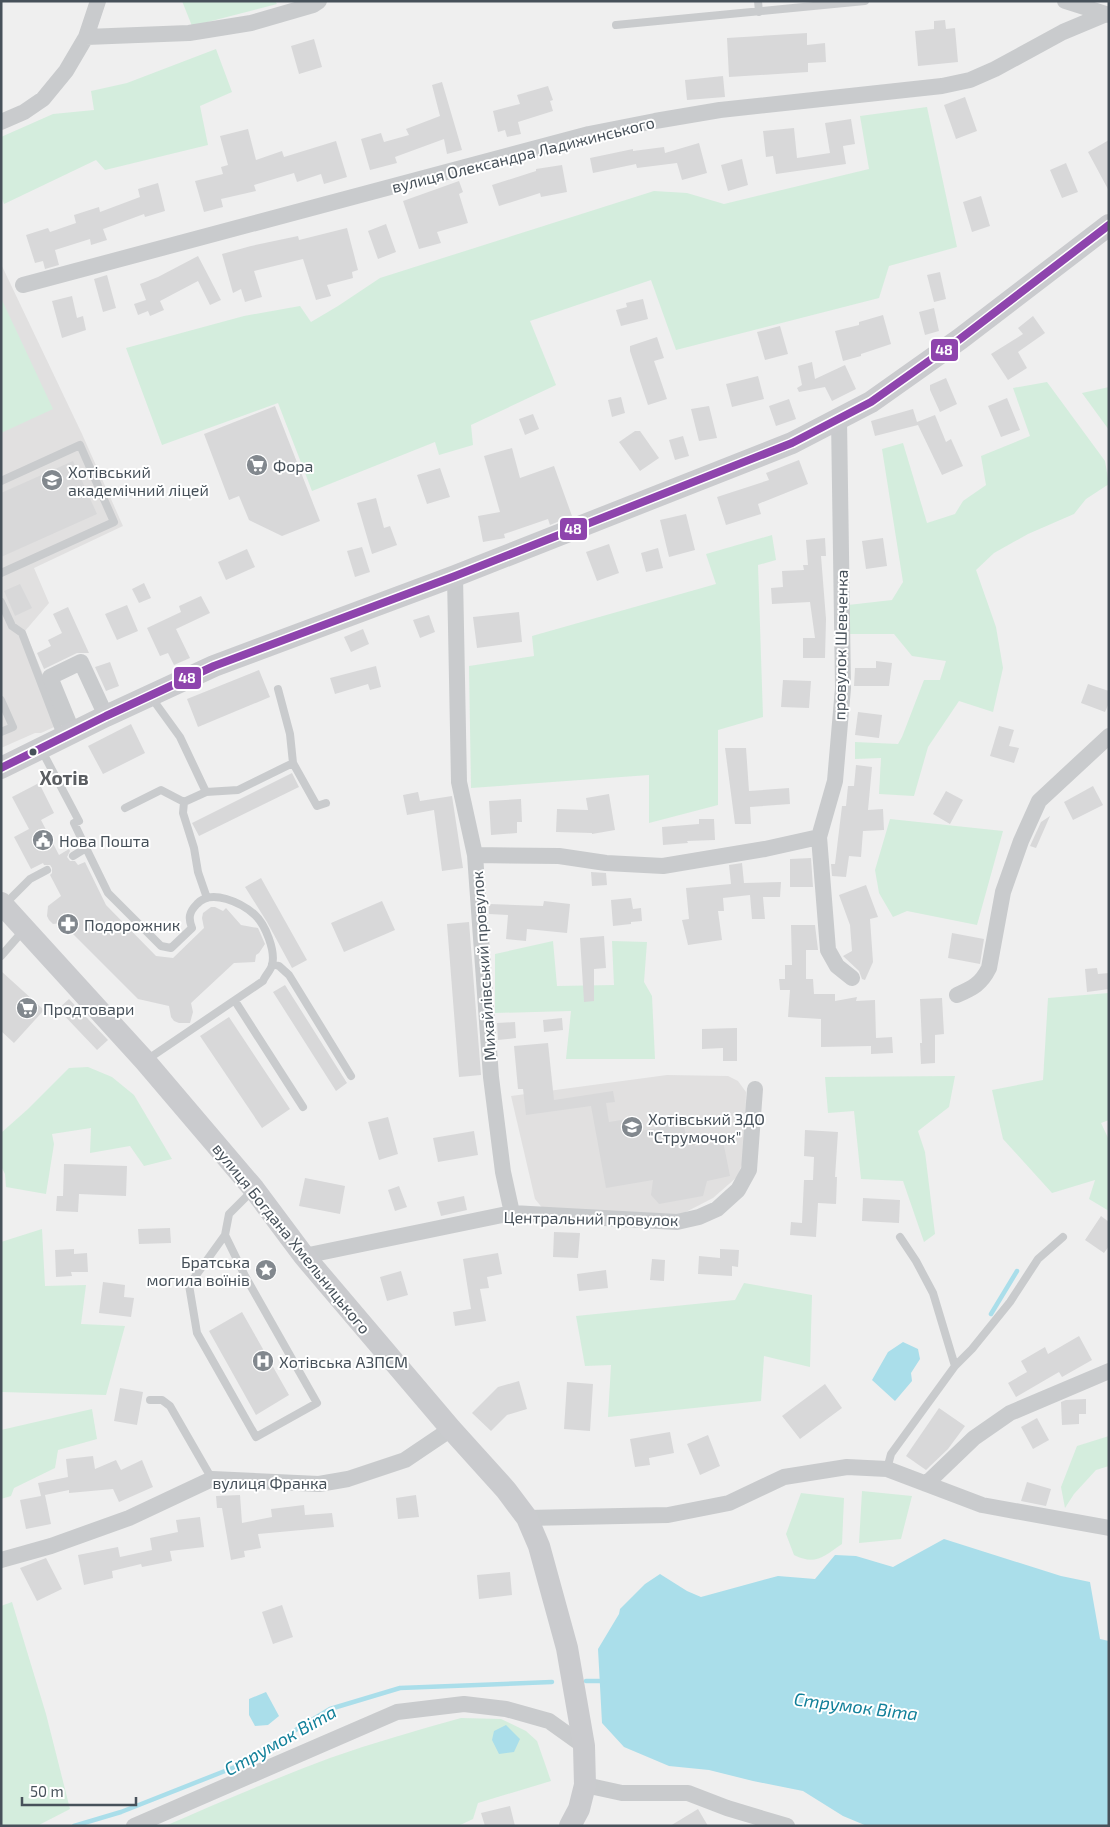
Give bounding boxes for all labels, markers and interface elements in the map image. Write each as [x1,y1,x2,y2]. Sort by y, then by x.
street label: вулиця Олександра Ладижинського [390,112,657,197]
line badge: 48 [930,338,959,362]
text: 48 [935,341,953,358]
supermarket icon: Фора [245,453,269,477]
place label: Фора [273,456,313,475]
place label: Хотівський академічний ліцей [68,462,209,499]
school or university icon: Хотівський академічний ліцей [40,468,64,492]
line badge: 48 [559,517,588,541]
text: 48 [564,520,582,537]
street label: провулок Шевченка [829,569,852,721]
line badge: 48 [173,666,202,690]
text: 48 [178,669,196,686]
unlabelled marker [28,747,38,757]
district label: Хотів [39,766,89,789]
public building icon: Нова Пошта [31,828,55,852]
place label: Нова Пошта [59,831,150,850]
street label: Михайлівський провулок [467,870,500,1062]
pharmacy icon: Подорожник [56,912,80,936]
place label: Подорожник [84,915,181,934]
supermarket icon: Продтовари [15,996,39,1020]
place label: Продтовари [43,999,134,1018]
place label: Хотівський ЗДО "Струмочок" [648,1109,765,1147]
school or university icon: Хотівський ЗДО "Струмочок" [620,1115,644,1139]
street label: вулиця Богдана Хмельницького [208,1139,375,1338]
street label: Центральний провулок [503,1207,679,1230]
place label: Братська могила воїнів [147,1252,250,1289]
place icon: Братська могила воїнів [254,1258,278,1282]
hospital icon: Хотівська АЗПСМ [251,1349,275,1373]
place label: Хотівська АЗПСМ [279,1352,408,1371]
street label: вулиця Франка [213,1473,327,1493]
water label: Струмок Віта [793,1687,919,1725]
water label: Струмок Віта [220,1700,340,1780]
scale bar [22,1774,136,1806]
text: 50 m [30,1782,64,1800]

